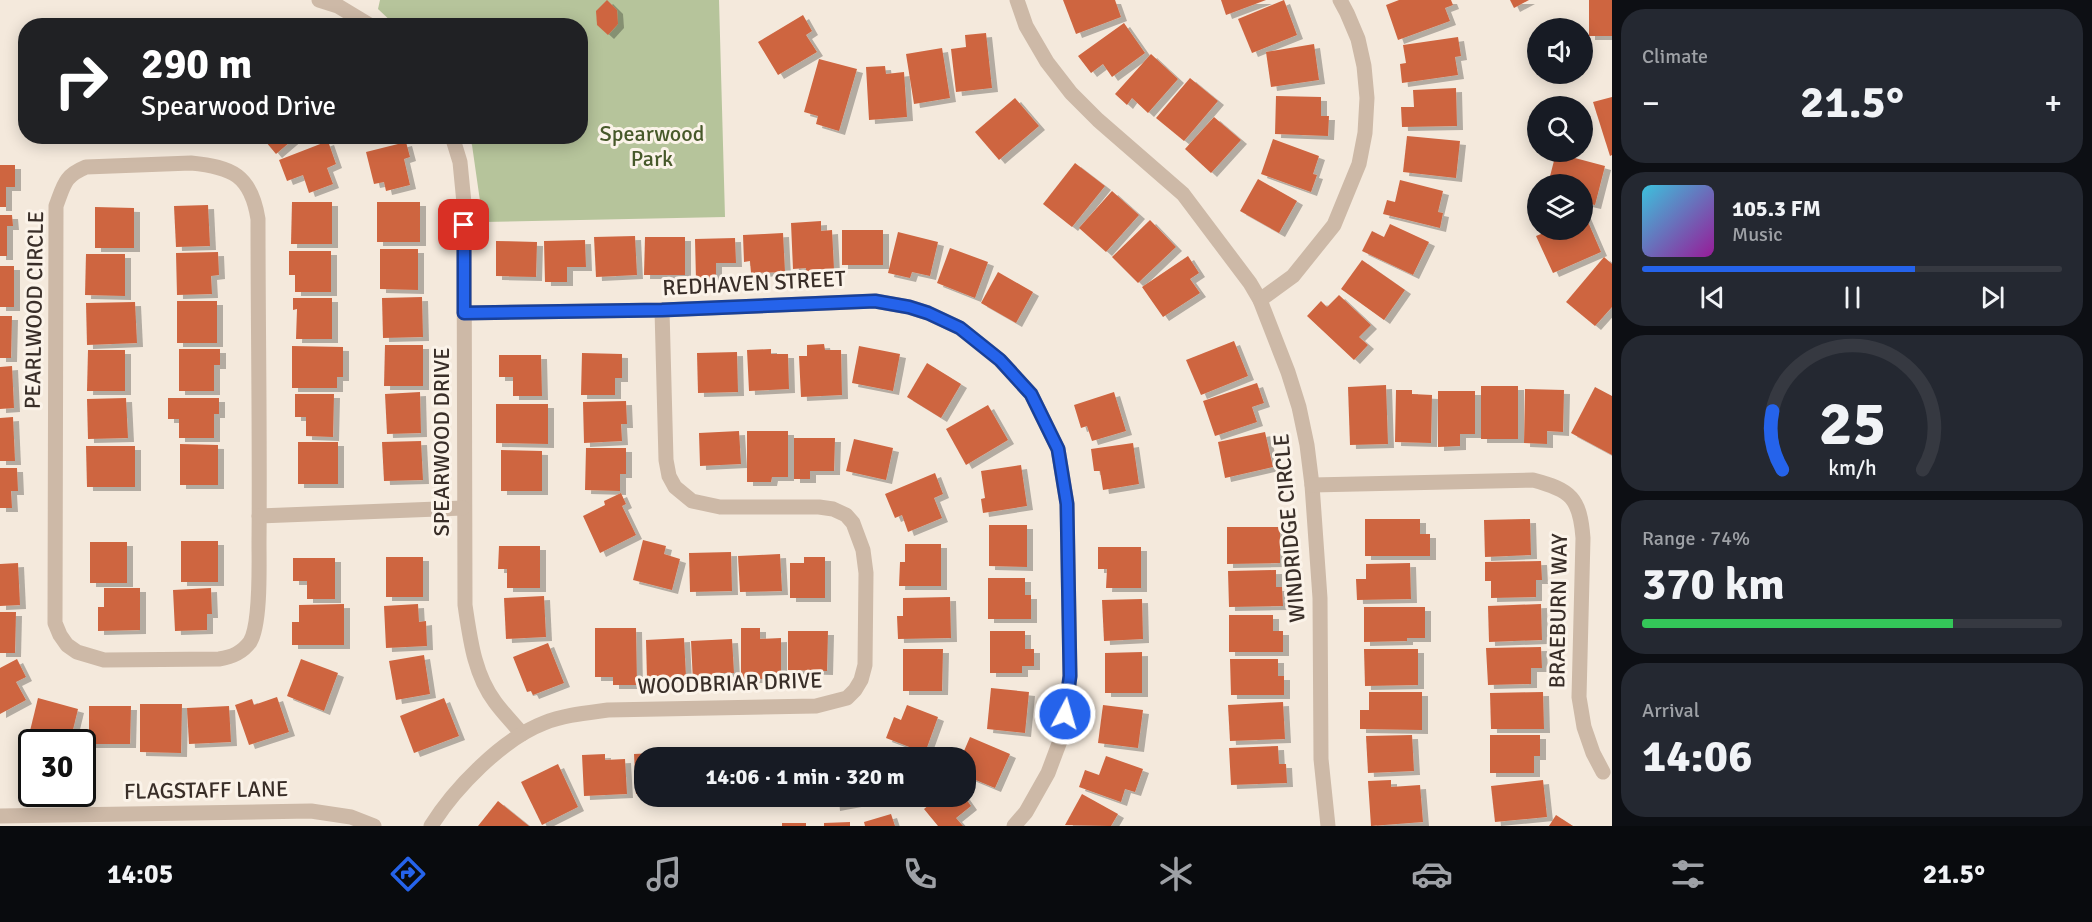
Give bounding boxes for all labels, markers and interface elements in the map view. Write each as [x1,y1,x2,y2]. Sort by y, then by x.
map controls [1527,18,1593,240]
button: sound [1527,18,1593,84]
text: 290 m [141,39,252,90]
icon: right [42,42,120,120]
text: Climate [1642,44,1708,69]
text: 21.5° [1800,75,1904,130]
text: − [1642,83,1660,124]
text: + [2044,83,2062,124]
text: Spearwood Drive [141,90,336,123]
button: search [1527,96,1593,162]
park label: Spearwood Park [600,120,704,172]
button: layers [1527,174,1593,240]
text: 105.3 FM [1732,195,1821,222]
pin [438,199,489,250]
icon: arrive [447,208,480,241]
street label: PEARLWOOD CIRCLE [19,211,49,409]
text: Music [1732,222,1783,247]
street label: REDHAVEN STREET [662,265,846,301]
icon: previous [1696,281,1729,314]
icon: pause [1836,281,1869,314]
icon: next [1976,281,2009,314]
street label: SPEARWOOD DRIVE [428,347,455,537]
text: 25 [1818,385,1886,462]
street label: WINDRIDGE CIRCLE [1267,433,1311,623]
text: km/h [1828,455,1876,481]
text: Range · 74% [1642,526,1750,551]
street label: BRAEBURN WAY [1543,533,1573,689]
text: 370 km [1642,557,1785,612]
street label: WOODBRIAR DRIVE [637,666,823,700]
position arrow [1033,682,1097,746]
text: Arrival [1642,698,1700,723]
speed limit sign: 30 [18,729,96,807]
text: 14:06 [1642,729,1752,784]
text: 14:06 · 1 min · 320 m [705,763,905,790]
street label: FLAGSTAFF LANE [124,775,288,805]
icon: directions [387,853,429,895]
icon: music [643,853,685,895]
icon: phone [899,853,941,895]
icon: climate [1155,853,1197,895]
icon: car [1411,853,1453,895]
icon: filters [1667,853,1709,895]
text: 14:05 [107,858,173,891]
text: 21.5° [1923,858,1985,891]

